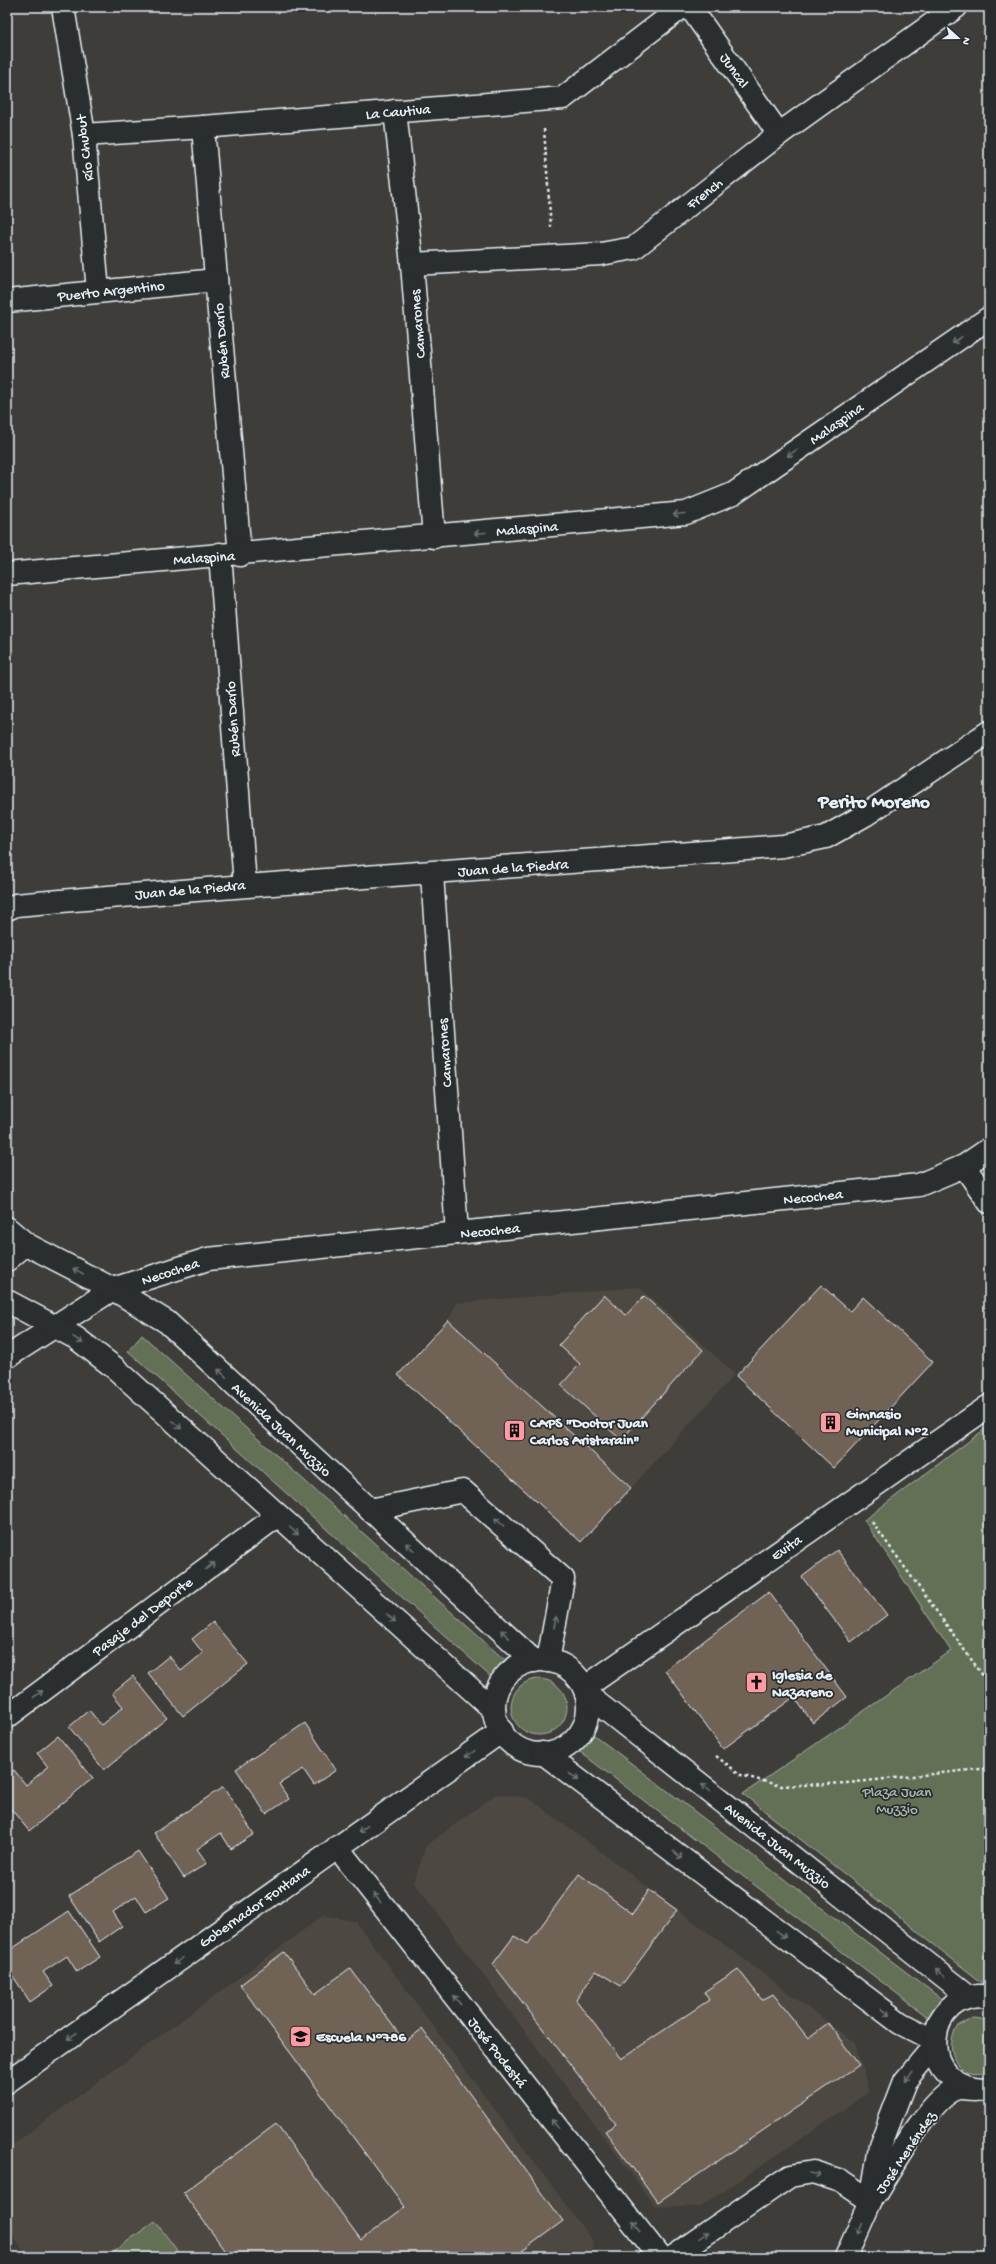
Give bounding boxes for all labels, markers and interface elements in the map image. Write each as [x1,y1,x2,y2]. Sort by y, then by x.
north arrow [938,18,978,58]
text: N [959,35,972,46]
street label: Juncal [715,50,752,92]
street label: La Cautiva [365,101,432,125]
street label: Río Chubut [73,112,99,182]
street label: French [683,175,727,215]
street label: Puerto Argentino [56,277,166,307]
street label: Camarones [407,288,431,359]
street label: Rubén Darío [211,302,235,379]
one-way arrow [952,336,963,344]
street label: Malaspina [807,399,868,450]
one-way arrow [787,449,798,457]
one-way arrow [673,510,686,518]
street label: Malaspina [496,518,559,542]
one-way arrow [474,529,487,536]
street label: Malaspina [173,548,236,570]
street label: Rubén Darío [222,680,246,757]
district label: Perito Moreno [817,792,930,815]
street label: Juan de la Piedra [457,856,570,882]
street label: Juan de la Piedra [134,877,247,905]
street label: Camarones [435,1017,457,1088]
street label: Necochea [783,1186,844,1210]
street label: Necochea [460,1220,521,1244]
street label: Necochea [139,1255,202,1291]
one-way arrow [72,1267,84,1275]
one-way arrow [72,1336,83,1344]
one-way arrow [217,1369,227,1378]
street label: Avenida Juan Muzzio [227,1380,334,1481]
place label: Gimnasio Municipal N°2 [846,1406,929,1441]
building icon: Gimnasio Municipal N°2 [818,1409,844,1435]
place label: CAPS "Doctor Juan Carlos Aristarain" [529,1415,649,1450]
building icon: CAPS "Doctor Juan Carlos Aristarain" [502,1418,528,1444]
one-way arrow [171,1420,182,1429]
one-way arrow [494,1517,504,1527]
one-way arrow [288,1526,298,1535]
street label: Evita [768,1531,807,1566]
one-way arrow [405,1542,415,1551]
one-way arrow [204,1562,215,1570]
street label: Pasaje del Deporte [89,1574,197,1662]
one-way arrow [385,1613,396,1622]
one-way arrow [552,1616,560,1629]
one-way arrow [500,1630,511,1639]
place label: Iglesia de Nazareno [772,1667,834,1702]
church icon: Iglesia de Nazareno [743,1670,769,1696]
one-way arrow [33,1690,44,1698]
one-way arrow [464,1750,475,1758]
one-way arrow [569,1772,580,1781]
one-way arrow [700,1784,711,1793]
park label: Plaza Juan Muzzio [862,1784,931,1819]
street label: Avenida Juan Muzzio [720,1799,834,1894]
one-way arrow [358,1825,369,1833]
one-way arrow [672,1851,683,1859]
street label: Gobernador Fontana [196,1862,315,1953]
one-way arrow [373,1893,381,1904]
one-way arrow [776,1929,787,1938]
one-way arrow [172,1957,183,1965]
one-way arrow [934,1969,945,1977]
one-way arrow [453,1995,462,2006]
one-way arrow [880,2008,891,2016]
street label: José Podestá [463,2014,530,2093]
school or university icon: Escuela N°786 [288,2023,314,2049]
place label: Escuela N°786 [316,2029,406,2047]
one-way arrow [66,2032,77,2040]
one-way arrow [905,2070,914,2081]
street label: José Menéndez [872,2108,941,2198]
one-way arrow [551,2119,560,2130]
one-way arrow [809,2170,822,2178]
one-way arrow [631,2221,640,2232]
one-way arrow [855,2223,862,2235]
one-way arrow [698,2231,709,2239]

